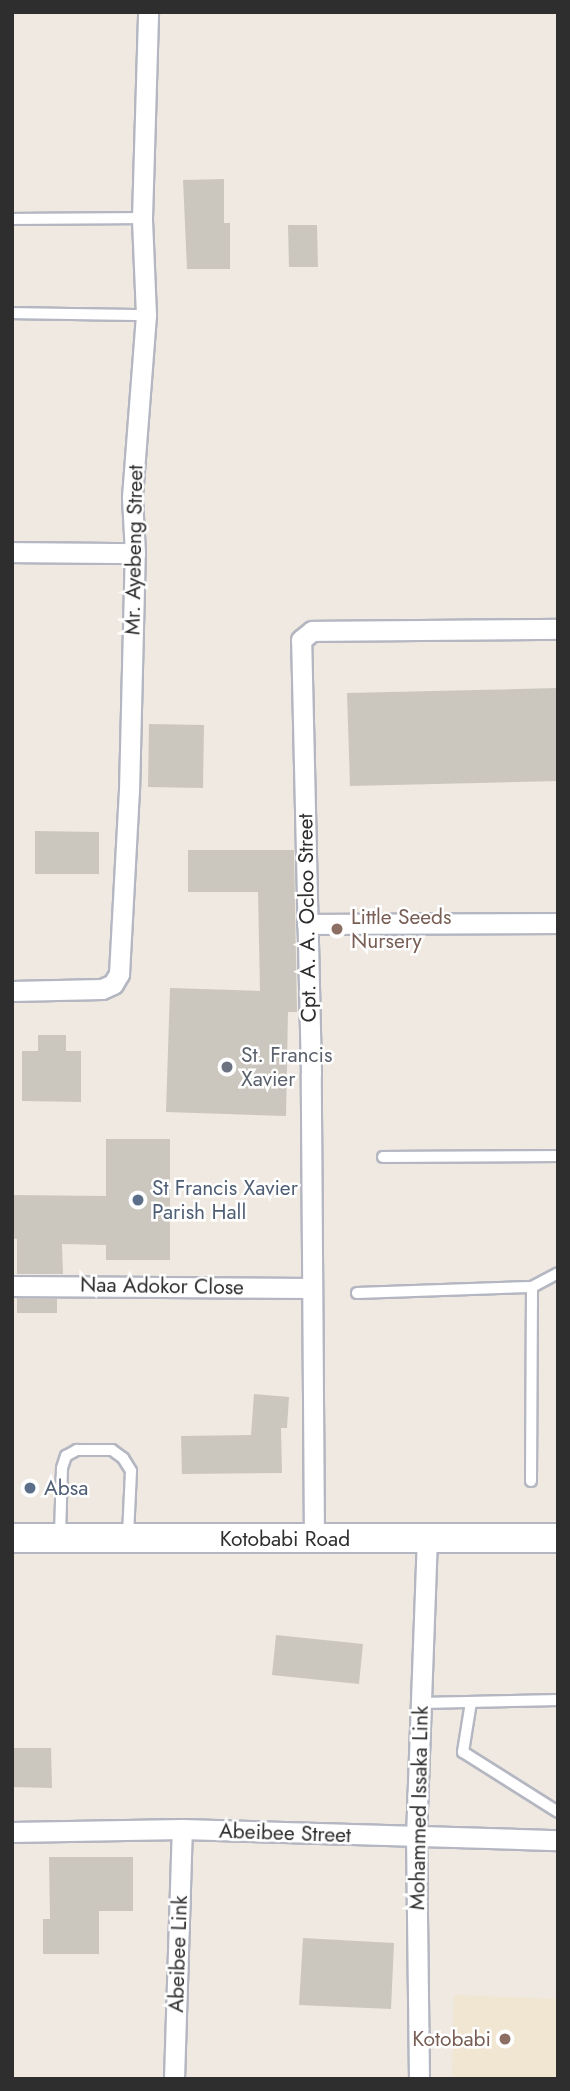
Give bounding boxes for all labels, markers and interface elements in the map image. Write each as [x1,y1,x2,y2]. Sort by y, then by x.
street label: Mr. Ayebeng Street [120,465,148,635]
street label: Cpt. A. A. Ocloo Street [293,813,321,1023]
place label: Little Seeds Nursery [351,904,452,954]
marker: Little Seeds Nursery [329,921,345,937]
place label: St. Francis Xavier [241,1042,333,1092]
marker: St. Francis Xavier [219,1059,235,1075]
place label: St Francis Xavier Parish Hall [152,1175,298,1225]
marker: St Francis Xavier Parish Hall [130,1192,146,1208]
street label: Naa Adokor Close [80,1272,244,1300]
place label: Absa [44,1475,88,1501]
marker: Absa [22,1480,38,1496]
street label: Kotobabi Road [220,1526,350,1552]
street label: Mohammed Issaka Link [405,1706,433,1910]
street label: Abeibee Street [219,1818,351,1848]
street label: Abeibee Link [163,1895,193,2013]
place label: Kotobabi [412,2026,491,2052]
marker: Kotobabi [497,2031,513,2047]

